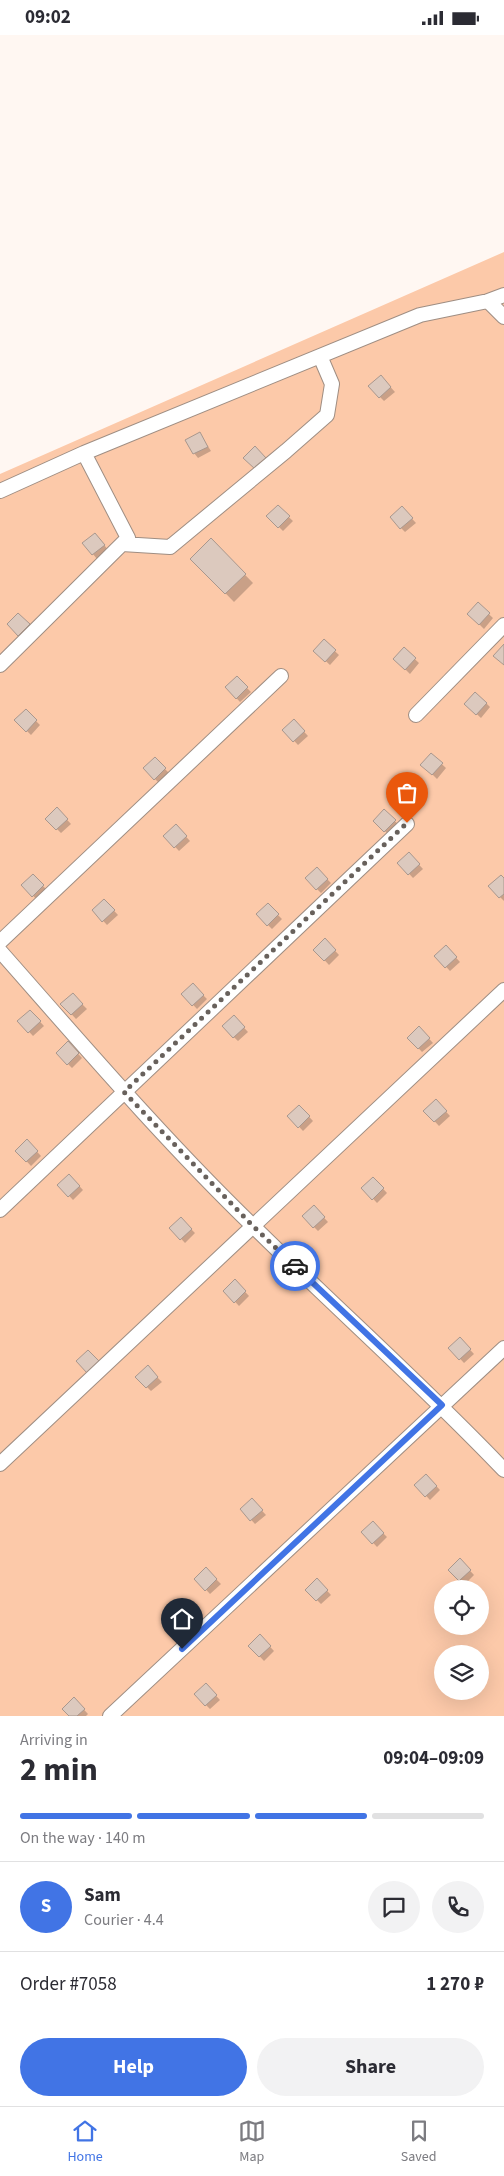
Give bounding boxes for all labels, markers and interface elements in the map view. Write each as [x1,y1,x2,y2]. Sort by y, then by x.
text: 09:02 [25,4,71,31]
pin [386,772,428,823]
icon: bag [393,779,421,807]
courier [270,1241,320,1291]
icon: car [281,1252,309,1280]
map controls [434,1580,489,1700]
button: locate [434,1580,489,1635]
pin [161,1598,203,1649]
icon: home [168,1605,196,1633]
button: layers [434,1645,489,1700]
text: Arriving in [20,1729,88,1751]
text: 09:04–09:09 [383,1745,484,1772]
text: 2 min [20,1747,98,1793]
text: On the way · 140 m [20,1827,145,1849]
button: chat [368,1881,420,1933]
button: phone [432,1881,484,1933]
text: Sam [84,1882,121,1909]
text: S [41,1893,51,1920]
text: Courier · 4.4 [84,1909,164,1931]
text: Order #7058 [20,1971,117,1998]
text: 1 270 ₽ [426,1971,484,1998]
button: Help [20,2038,247,2096]
button: Share [257,2038,484,2096]
tab: Home [67,2117,103,2167]
tab: Map [238,2117,266,2167]
tab: Saved [401,2117,436,2167]

